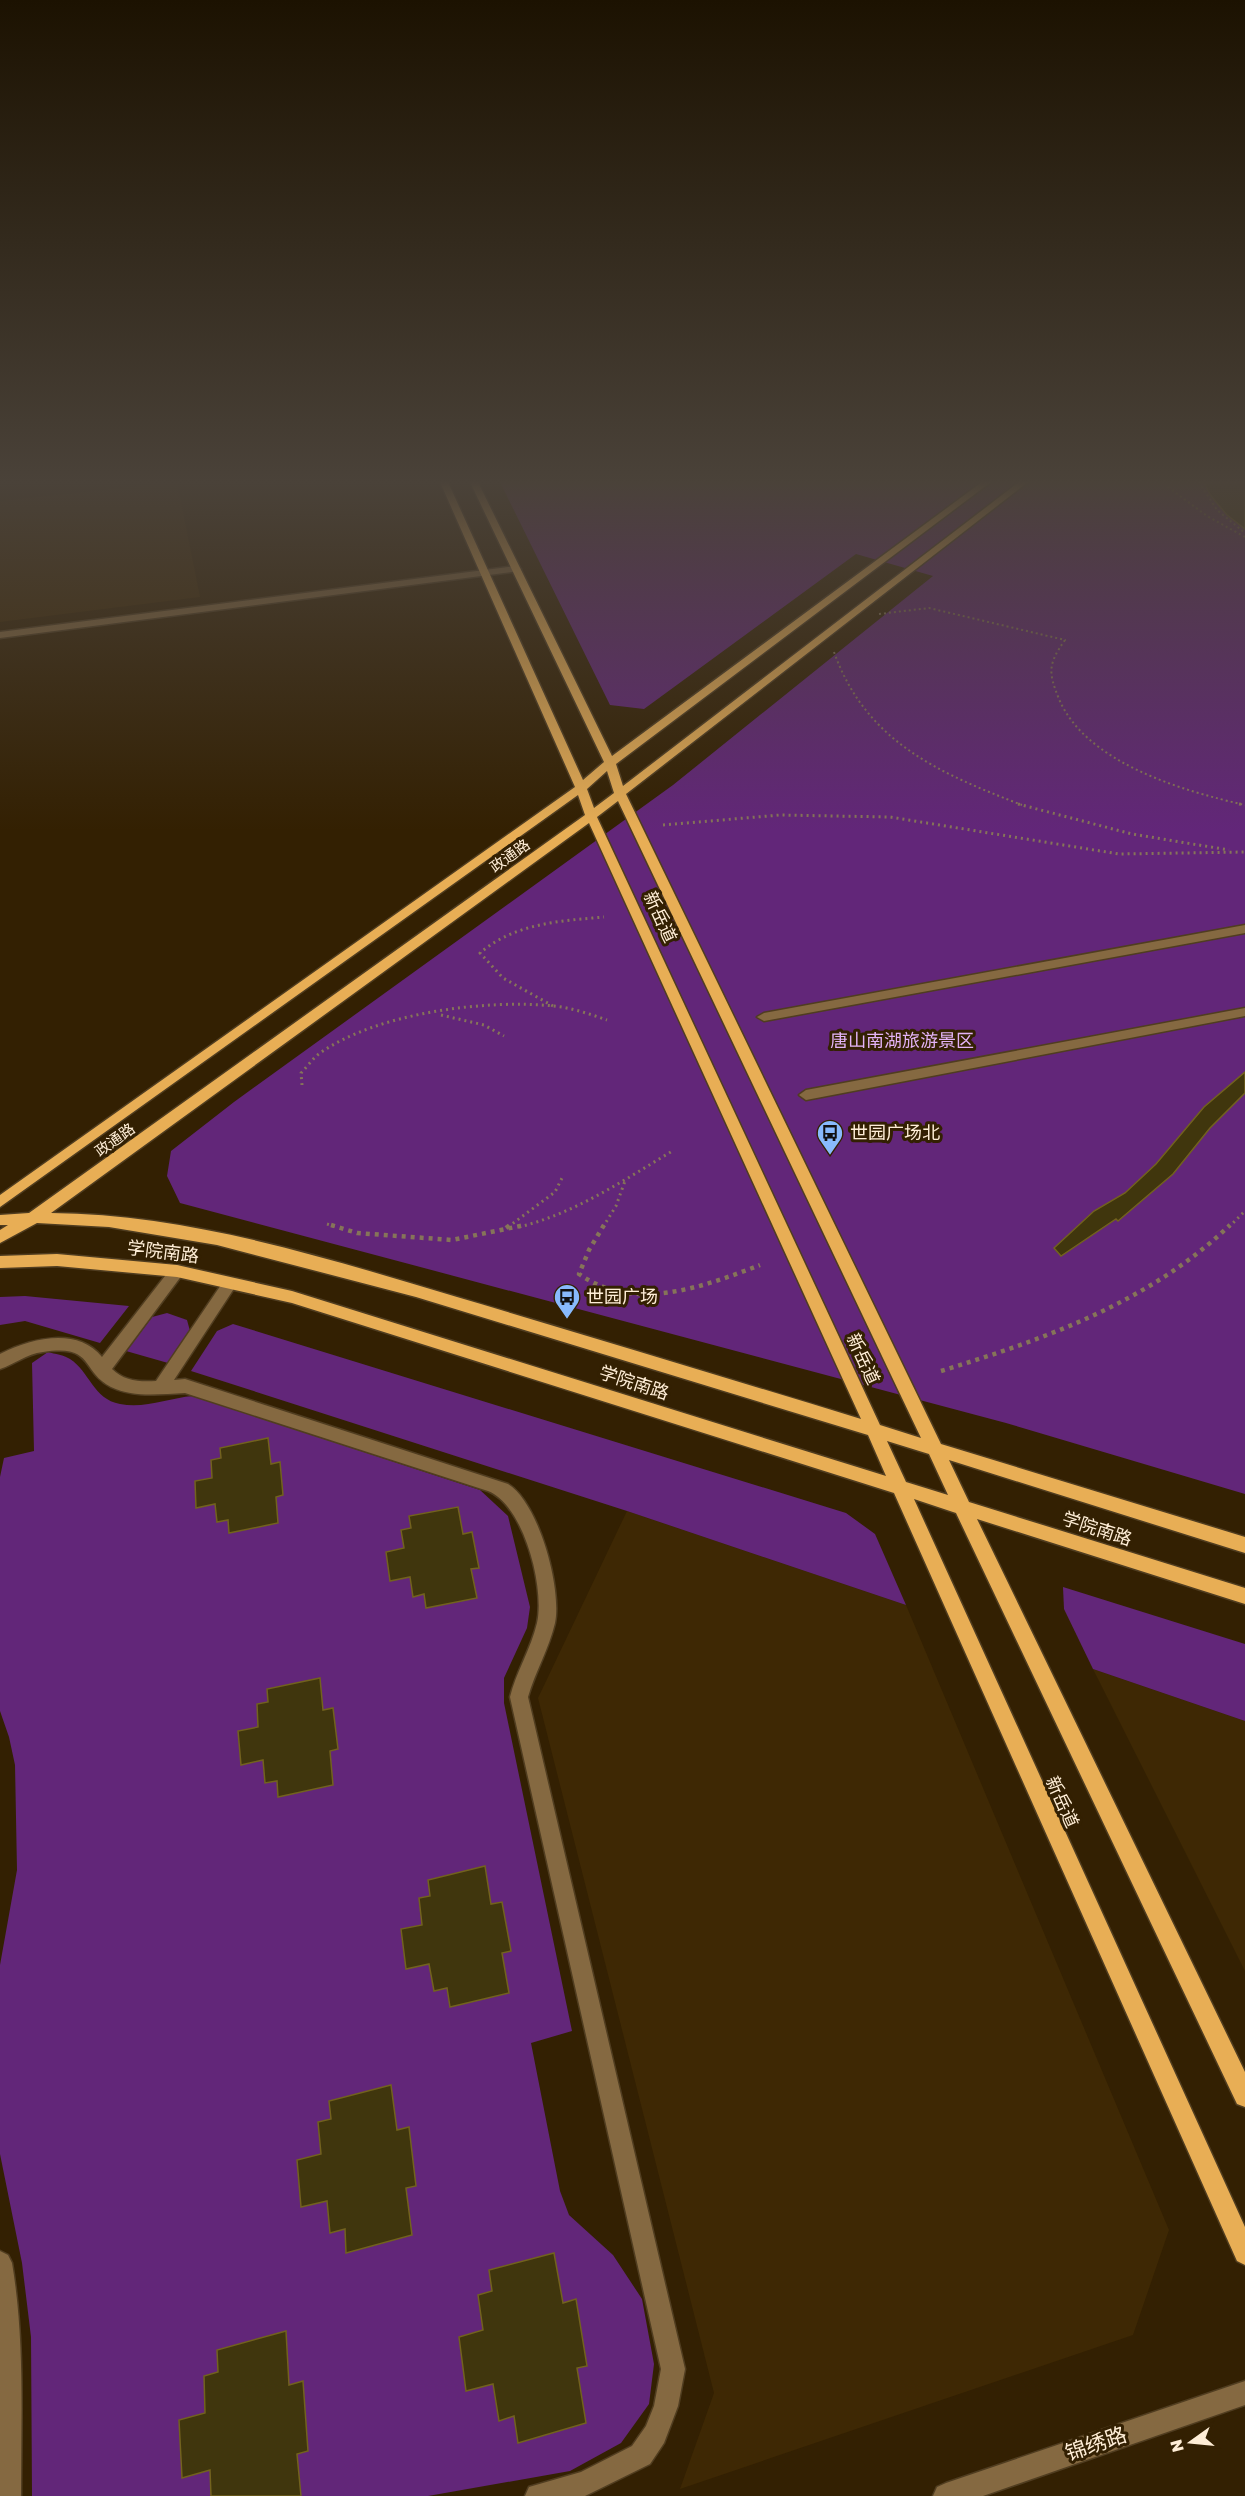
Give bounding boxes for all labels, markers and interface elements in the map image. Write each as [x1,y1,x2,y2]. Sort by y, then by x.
street label: 政通路 [486,835,533,876]
street label: 新岳道 [640,887,682,946]
park label: 唐山南湖旅游景区 [830,1029,974,1051]
bus stop icon: 世园广场北 [815,1118,845,1156]
street label: 政通路 [91,1119,138,1160]
place label: 世园广场北 [850,1121,940,1143]
street label: 学院南路 [126,1236,200,1266]
bus stop icon: 世园广场 [552,1282,582,1320]
place label: 世园广场 [586,1285,658,1307]
street label: 新岳道 [843,1329,885,1388]
street label: 学院南路 [597,1360,672,1404]
street label: 学院南路 [1060,1506,1135,1550]
street label: 新岳道 [1042,1772,1084,1831]
north arrow [1161,2412,1221,2472]
street label: 锦绣路 [1062,2421,1130,2466]
text: N [1165,2437,1188,2454]

